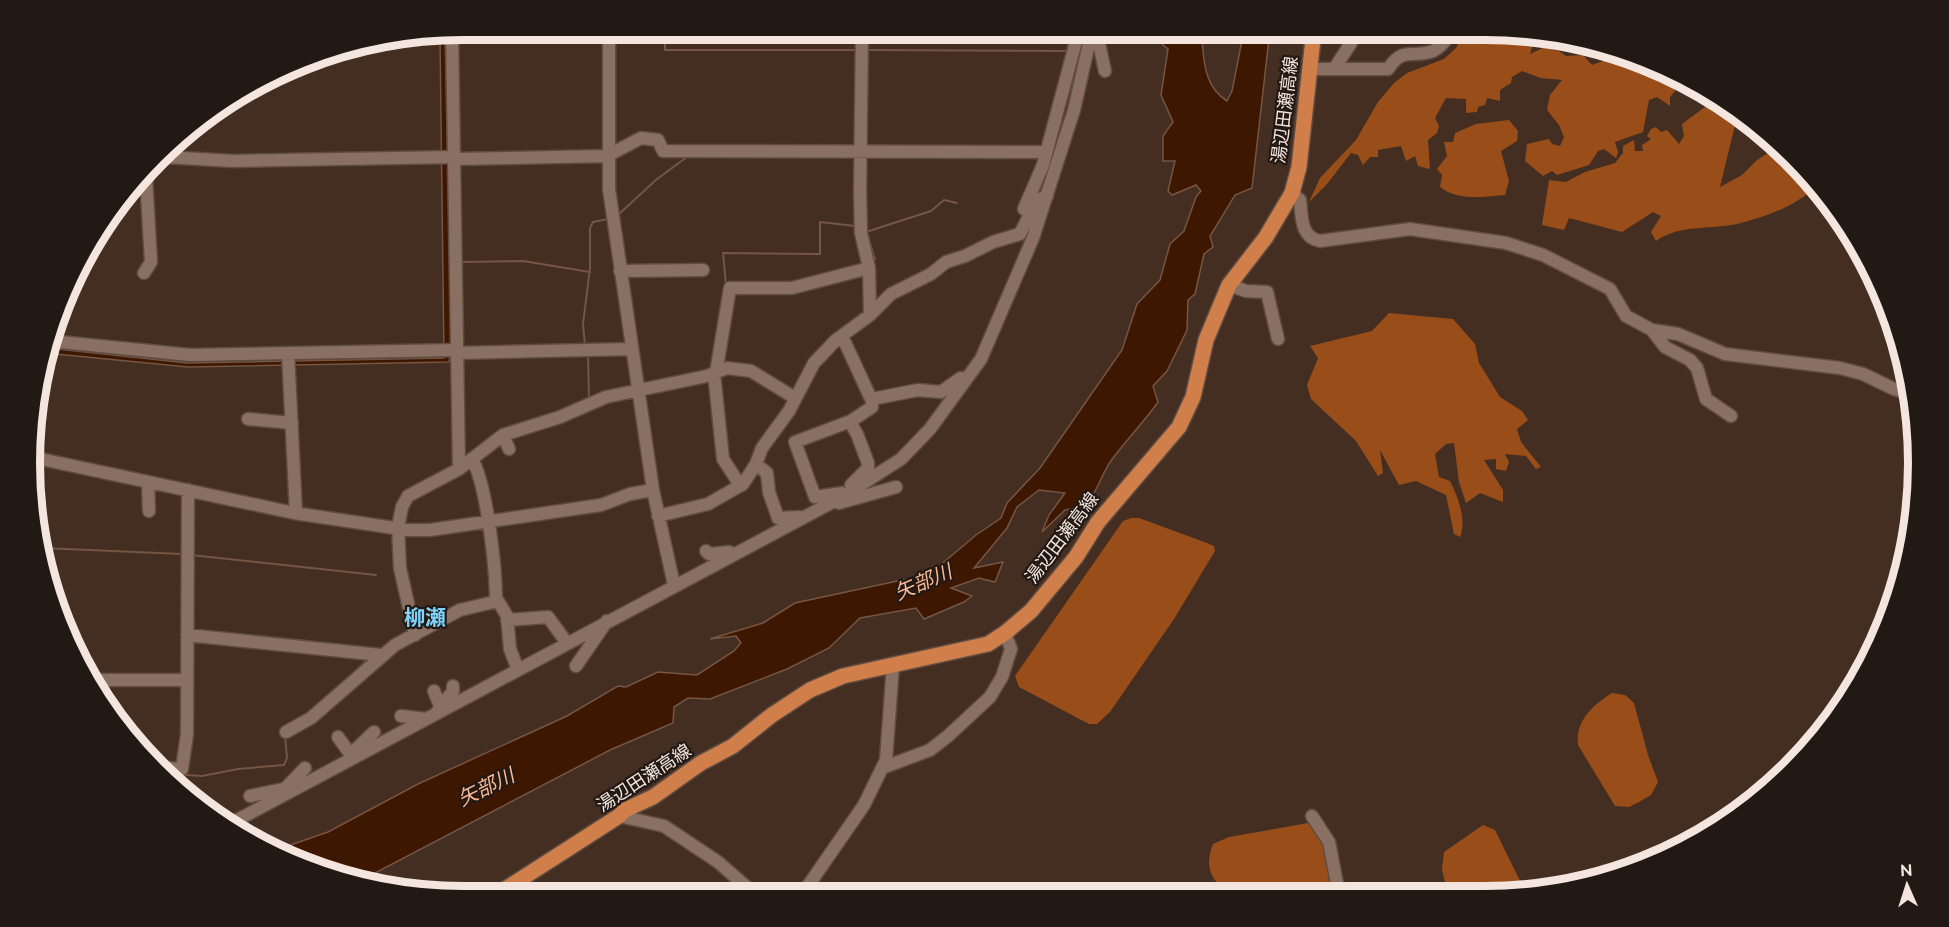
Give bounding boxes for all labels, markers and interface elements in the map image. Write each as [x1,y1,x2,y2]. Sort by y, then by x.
street label: 湯辺田瀬高線 [1268,55,1302,165]
street label: 湯辺田瀬高線 [1021,488,1102,587]
water label: 矢部川 [891,558,957,605]
district label: 柳瀬 [404,605,446,630]
street label: 湯辺田瀬高線 [593,739,695,816]
water label: 矢部川 [454,762,520,811]
north arrow [1877,855,1937,915]
text: N [1900,861,1913,880]

